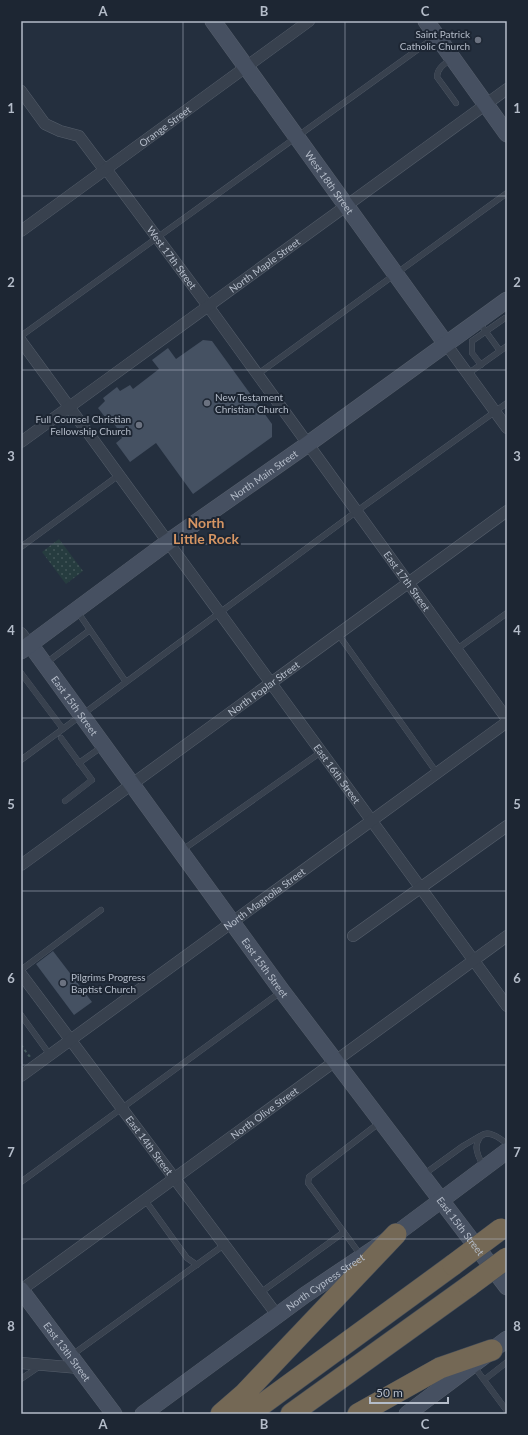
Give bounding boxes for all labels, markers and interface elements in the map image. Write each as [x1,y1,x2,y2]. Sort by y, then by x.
text: A [97,3,108,19]
text: B [260,3,269,19]
text: C [421,3,430,19]
place label: Saint Patrick Catholic Church [400,28,471,52]
marker: Saint Patrick Catholic Church [473,35,483,45]
text: 1 [7,100,15,116]
text: 1 [513,100,521,116]
street label: Orange Street [136,103,193,149]
street label: West 18th Street [303,148,357,217]
street label: West 17th Street [145,224,199,292]
street label: North Maple Street [227,235,303,295]
text: 2 [7,274,15,290]
text: 2 [513,274,521,290]
place label: New Testament Christian Church [215,391,289,415]
marker: New Testament Christian Church [202,398,212,408]
place label: Full Counsel Christian Fellowship Church [36,413,131,437]
marker: Full Counsel Christian Fellowship Church [134,420,144,430]
street label: North Main Street [228,447,300,503]
text: 3 [7,448,15,464]
text: 3 [513,448,521,464]
district label: North Little Rock [173,514,239,547]
street label: East 17th Street [381,549,433,614]
text: 4 [7,622,15,638]
text: 4 [513,622,521,638]
street label: North Poplar Street [225,658,302,718]
street label: East 15th Street [49,673,101,738]
street label: East 16th Street [311,742,363,806]
text: 5 [7,796,15,812]
text: 5 [513,796,521,812]
street label: North Magnolia Street [221,865,308,932]
street label: East 15th Street [239,935,291,1000]
text: 6 [7,970,15,986]
text: 6 [513,970,521,986]
place label: Pilgrims Progress Baptist Church [71,971,146,995]
marker: Pilgrims Progress Baptist Church [58,978,68,988]
street label: North Olive Street [228,1084,301,1141]
street label: East 14th Street [123,1113,176,1177]
text: 7 [7,1144,15,1160]
text: 7 [513,1144,521,1160]
street label: East 15th Street [434,1194,487,1258]
street label: North Cypress Street [284,1251,367,1313]
text: 8 [7,1318,15,1334]
text: 8 [513,1318,521,1334]
street label: East 13th Street [41,1320,94,1384]
scale bar [370,1379,448,1405]
text: 50 m [376,1385,403,1400]
text: A [97,1416,108,1432]
text: B [260,1416,269,1432]
text: C [421,1416,430,1432]

